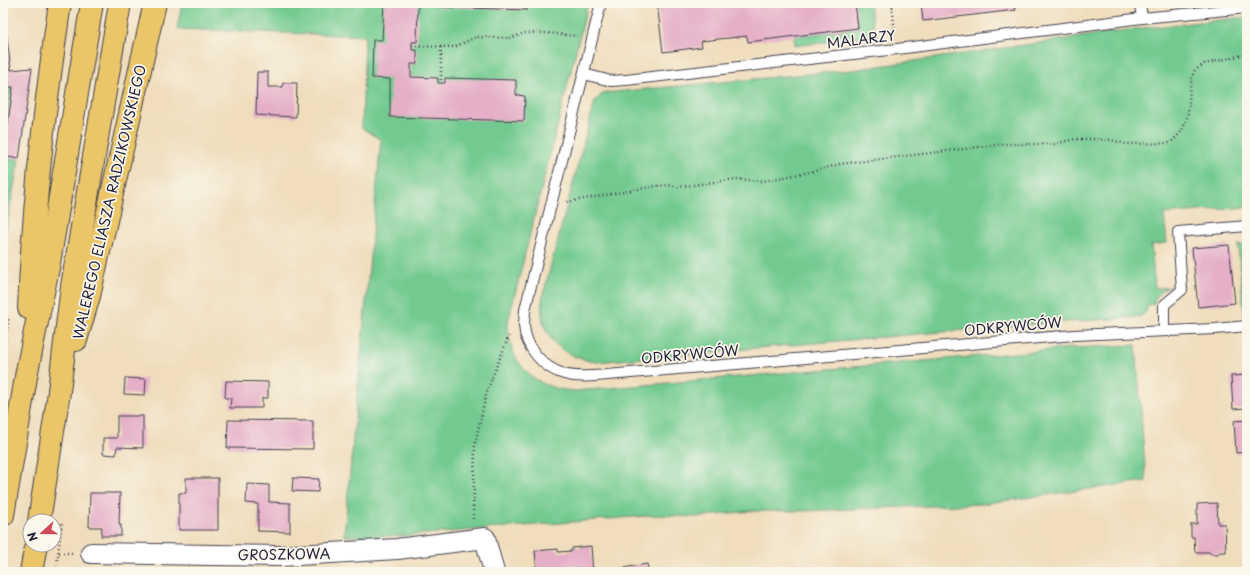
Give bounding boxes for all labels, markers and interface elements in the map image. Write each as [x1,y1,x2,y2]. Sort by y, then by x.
street label: MALARZY [825,24,897,54]
street label: WALEREGO ELIASZA RADZIKOWSKIEGO [67,63,151,341]
street label: ODKRYWCÓW [963,311,1063,341]
street label: ODKRYWCÓW [640,339,740,369]
north arrow [22,513,62,553]
text: N [23,529,42,544]
street label: GROSZKOWA [237,543,331,565]

